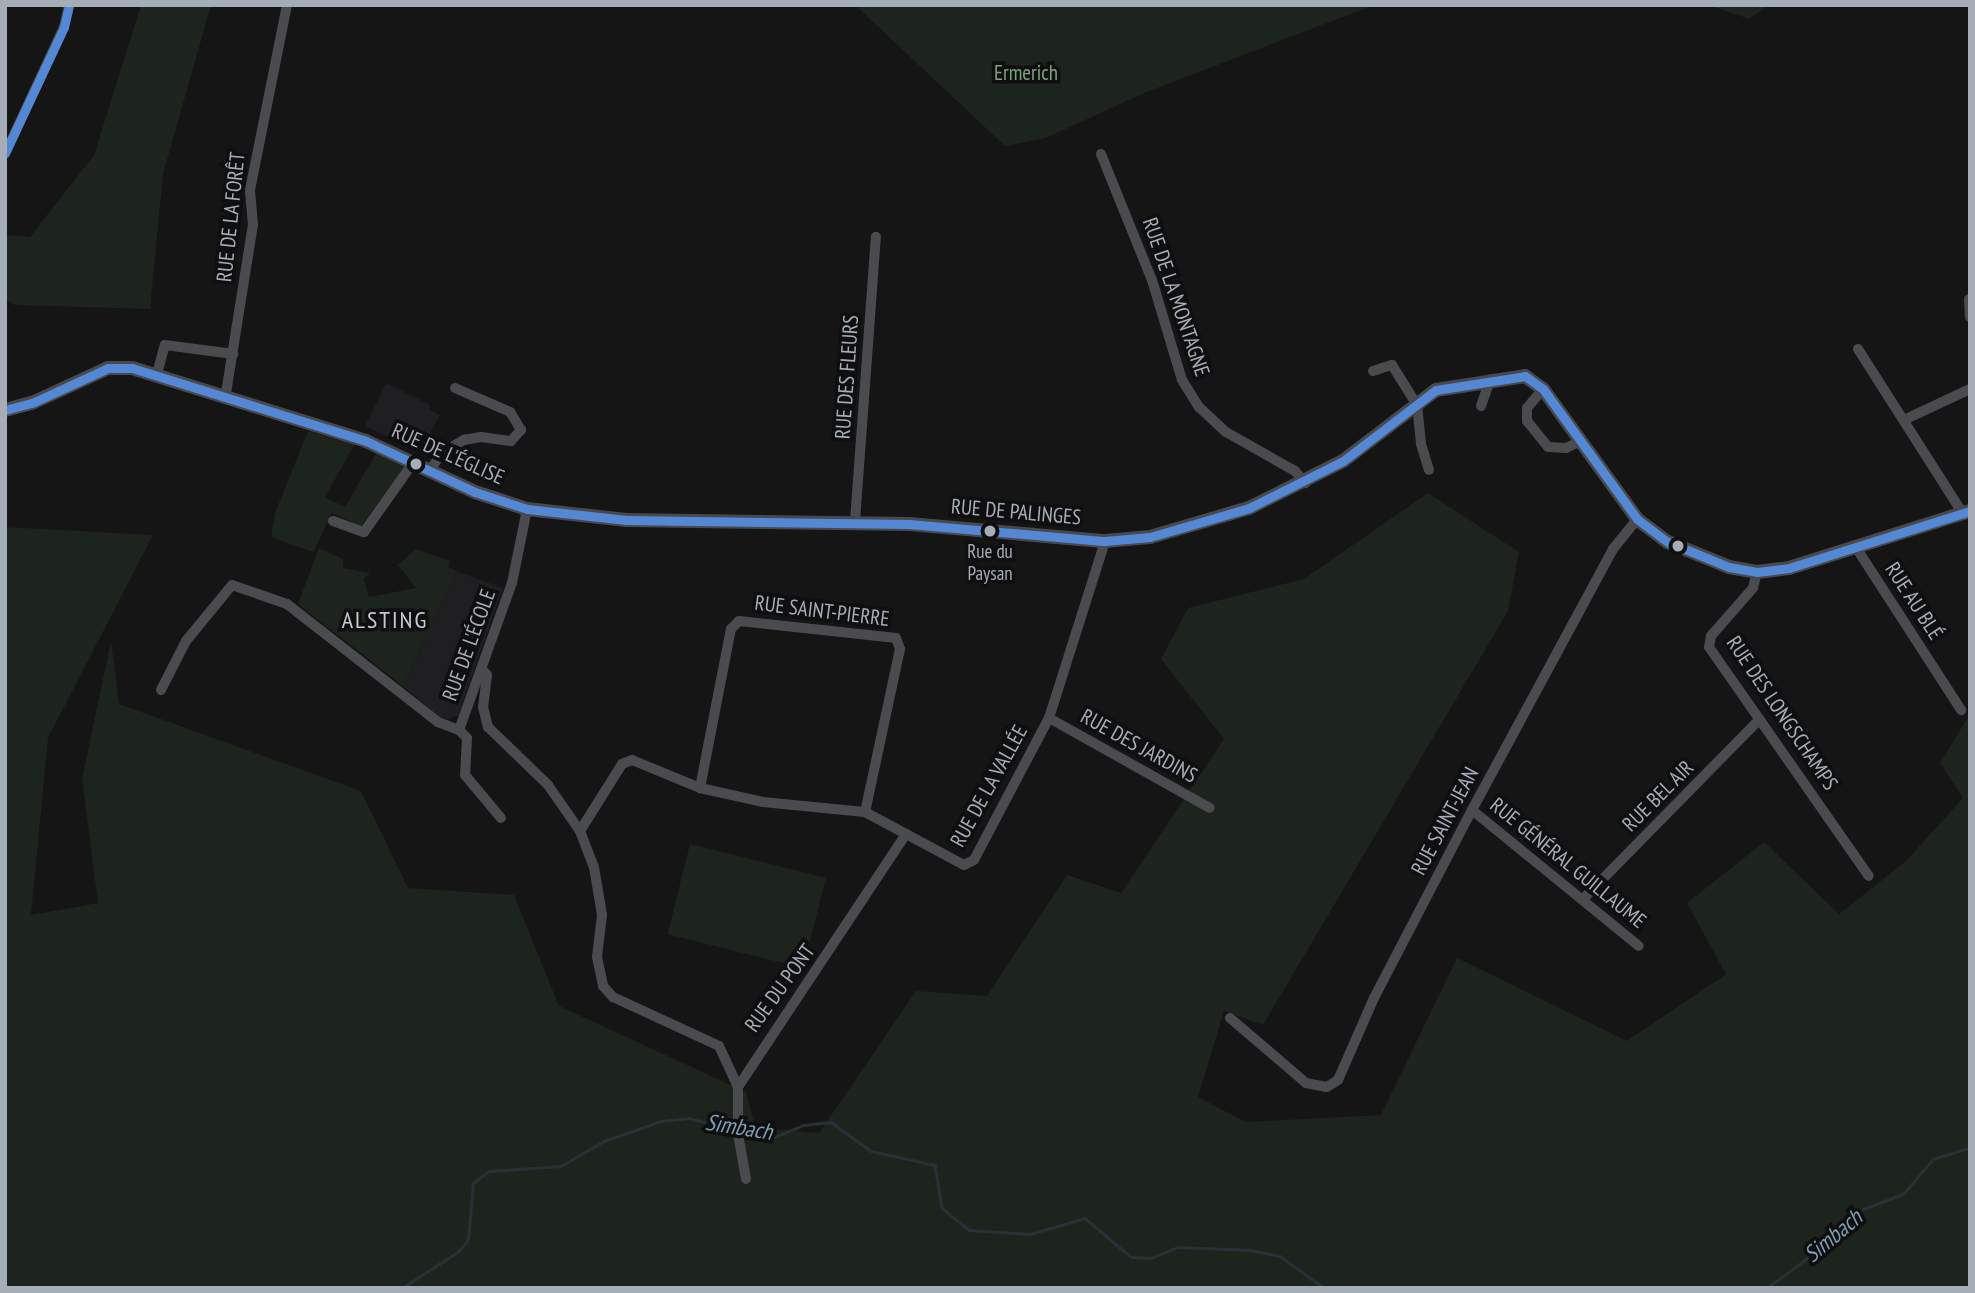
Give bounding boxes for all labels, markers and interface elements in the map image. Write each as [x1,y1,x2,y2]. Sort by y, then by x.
park label: Ermerich [994,60,1058,86]
street label: RUE DE LA FORÊT [212,151,250,283]
street label: RUE DE LA MONTAGNE [1137,214,1215,380]
street label: RUE DES FLEURS [830,314,864,440]
street label: RUE DE L'ÉGLISE [388,418,508,490]
unlabelled marker [409,457,423,471]
street label: RUE DE PALINGES [950,494,1082,530]
marker: Rue du Paysan [983,524,997,538]
unlabelled marker [1671,539,1685,553]
place label: Rue du Paysan [967,541,1013,585]
street label: RUE AU BLÉ [1880,557,1948,645]
street label: RUE DE L'ÉCOLE [437,586,501,704]
street label: RUE SAINT-PIERRE [753,590,891,632]
district label: ALSTING [343,606,427,634]
street label: RUE DES LONGSCHAMPS [1721,631,1843,795]
street label: RUE DES JARDINS [1076,704,1202,788]
street label: RUE DE LA VALLÉE [945,720,1033,852]
street label: RUE BEL AIR [1617,755,1699,837]
street label: RUE SAINT-JEAN [1406,763,1484,879]
street label: RUE GÉNÉRAL GUILLAUME [1485,792,1651,934]
street label: RUE DU PONT [740,939,820,1037]
water label: Simbach [704,1108,774,1146]
water label: Simbach [1798,1204,1868,1268]

